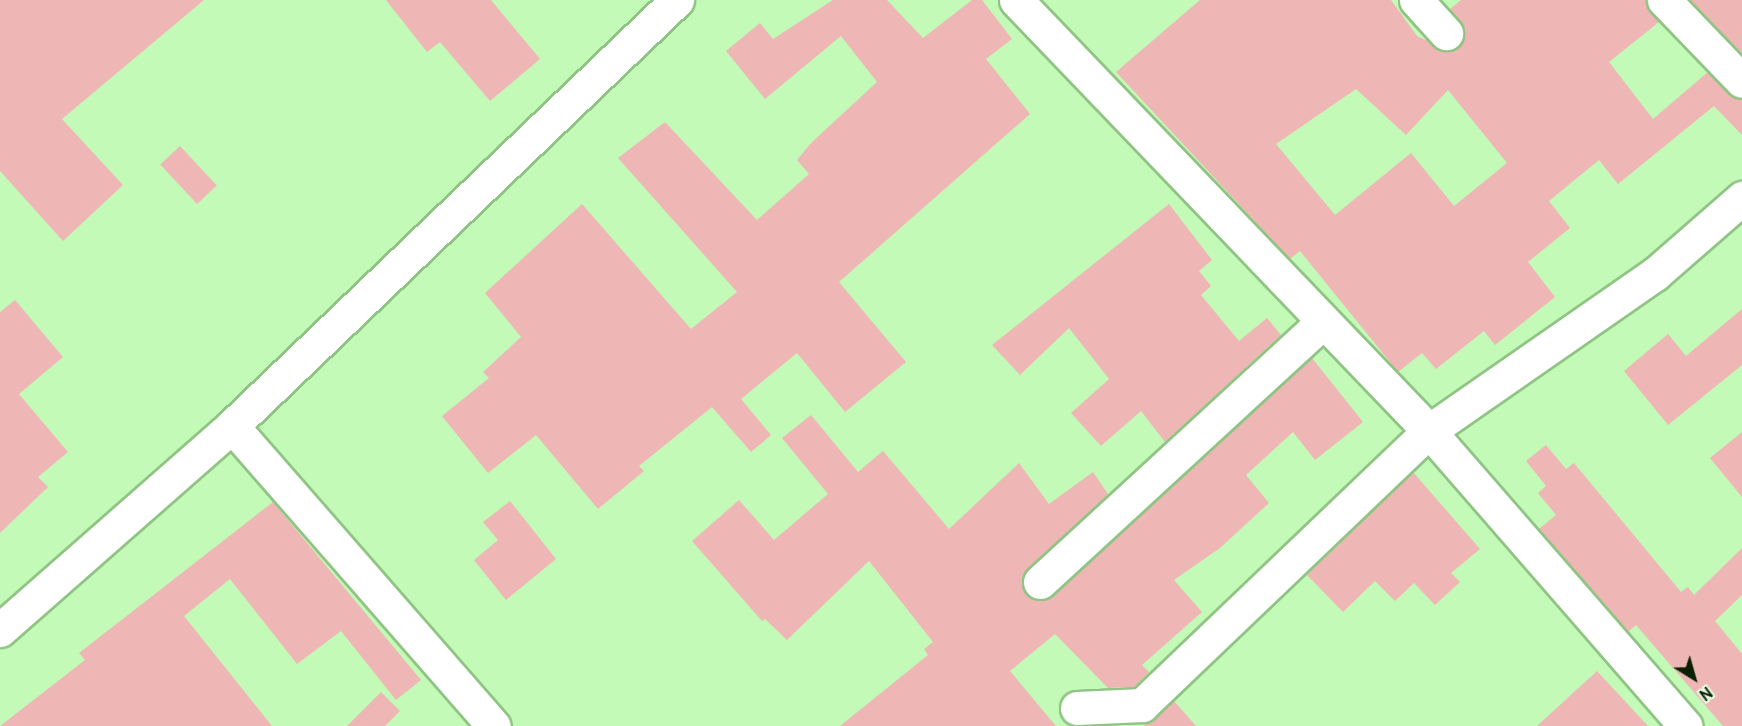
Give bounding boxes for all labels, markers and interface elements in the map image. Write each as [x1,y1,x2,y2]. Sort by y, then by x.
north arrow [1664,648,1724,708]
text: N [1694,681,1715,704]

